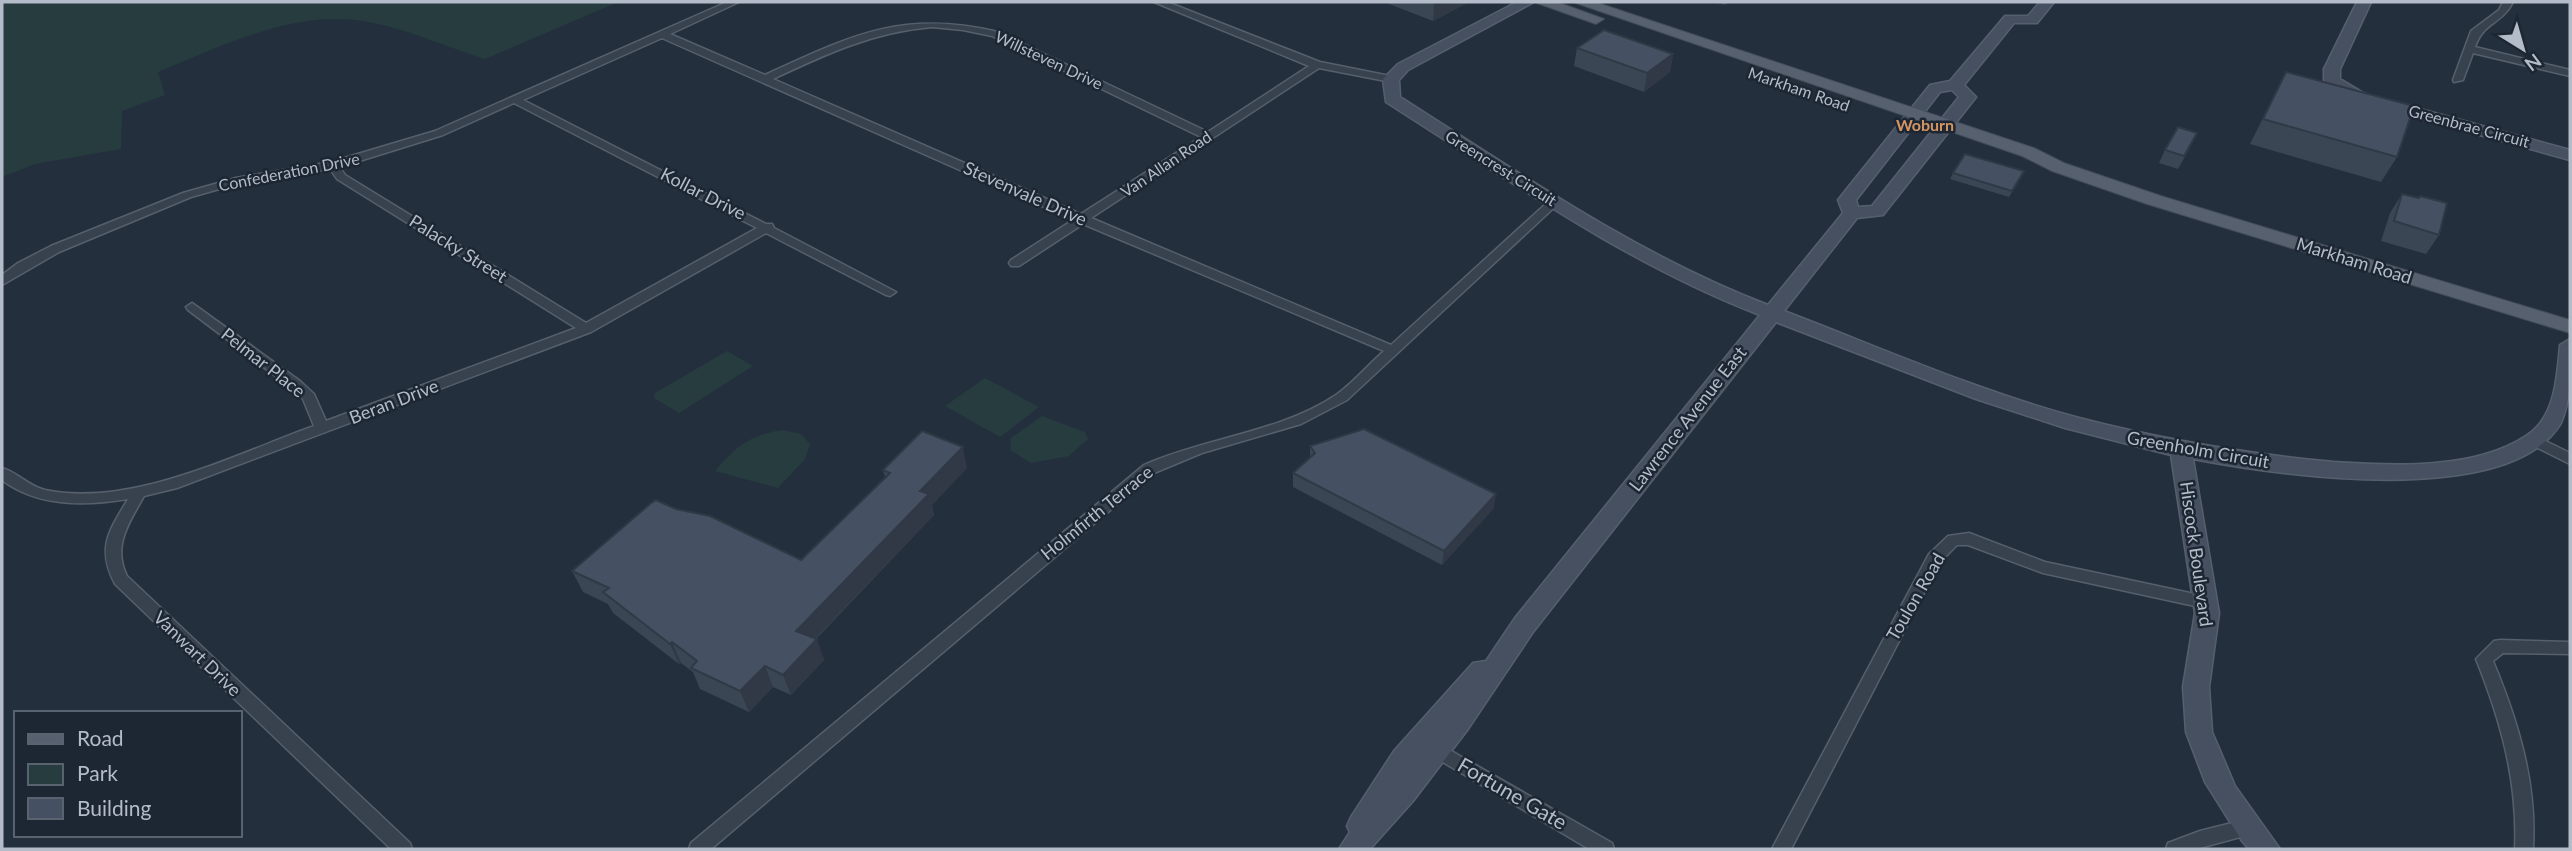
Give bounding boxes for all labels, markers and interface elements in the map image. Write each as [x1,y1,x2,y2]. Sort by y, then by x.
north arrow [2488,14,2558,84]
street label: Willsteven Drive [992,26,1106,93]
text: N [2521,49,2546,77]
street label: Markham Road [1746,62,1852,115]
street label: Greenbrae Circuit [2407,100,2532,151]
district label: Woburn [1896,115,1954,134]
street label: Van Allan Road [1117,126,1215,201]
street label: Greencrest Circuit [1442,126,1561,210]
street label: Confederation Drive [217,149,361,195]
street label: Stevenvale Drive [960,156,1091,230]
street label: Kollar Drive [657,162,750,224]
street label: Palacky Street [406,209,512,287]
street label: Markham Road [2294,232,2415,288]
street label: Pelmar Place [217,323,310,402]
street label: Lawrence Avenue East [1624,341,1751,495]
street label: Beran Drive [346,374,441,428]
street label: Greenholm Circuit [2125,426,2272,472]
street label: Holmfirth Terrace [1036,460,1157,564]
street label: Hiscock Boulevard [2176,480,2218,628]
street label: Toulon Road [1881,549,1949,644]
street label: Vanwart Drive [149,606,246,701]
legend [14,711,242,837]
text: Road [77,725,124,750]
street label: Fortune Gate [1454,751,1572,834]
text: Park [77,760,118,785]
text: Building [77,795,152,820]

